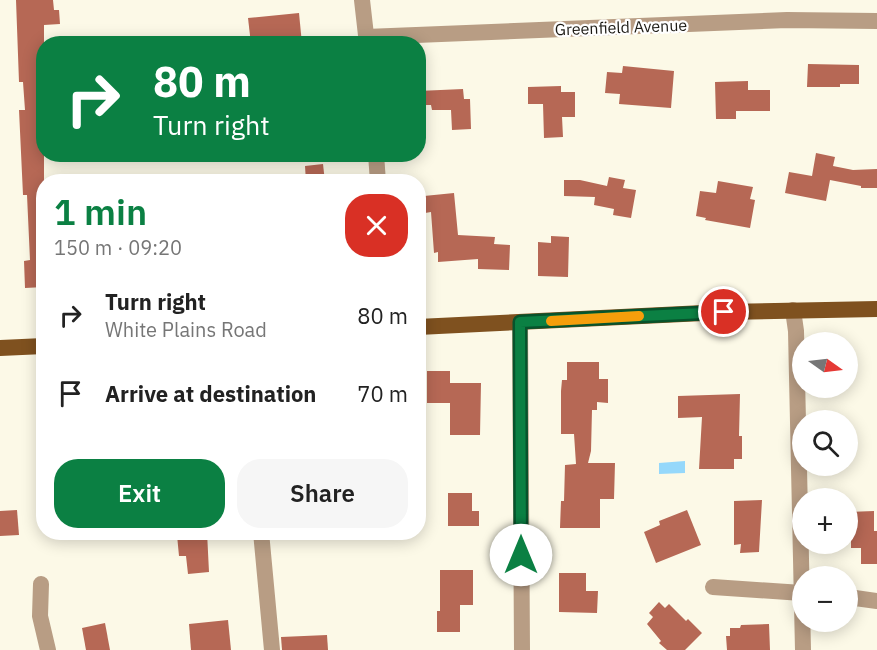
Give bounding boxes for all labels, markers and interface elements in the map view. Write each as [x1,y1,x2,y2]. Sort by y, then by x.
street label: Greenfield Avenue [555,15,688,39]
text: 80 m [153,54,251,109]
icon: right [54,60,132,138]
text: Turn right [153,107,270,142]
text: 1 min [54,188,147,235]
button: close [345,194,408,257]
text: 150 m · 09:20 [54,234,182,261]
pin [698,286,749,337]
text: Turn right [105,287,206,316]
icon: arrive [707,295,740,328]
icon: right [54,299,87,332]
text: 80 m [357,301,408,330]
text: White Plains Road [105,316,267,343]
north arrow [792,332,858,398]
map controls [792,332,858,632]
icon: arrive [54,377,87,410]
text: Arrive at destination [105,379,316,408]
text: 70 m [357,379,408,408]
button: search [792,410,858,476]
button: Exit [54,459,225,528]
button: Share [237,459,408,528]
button: + [792,488,858,554]
position arrow [489,523,553,587]
button: − [792,566,858,632]

